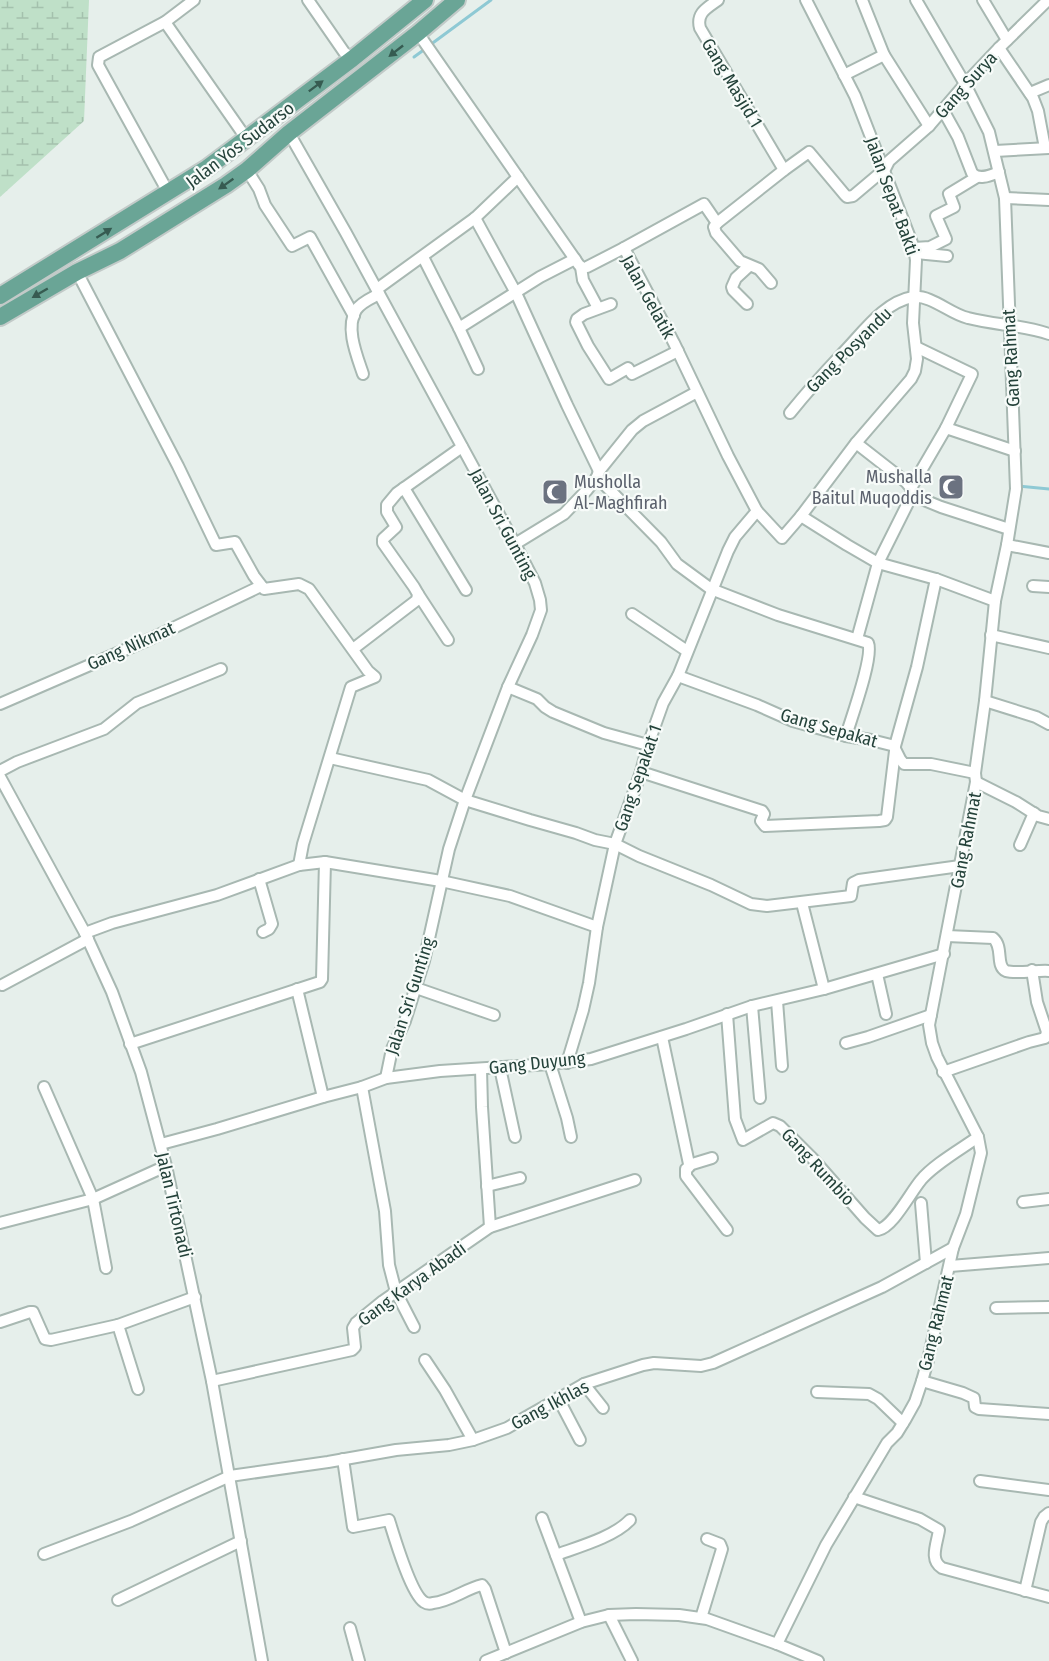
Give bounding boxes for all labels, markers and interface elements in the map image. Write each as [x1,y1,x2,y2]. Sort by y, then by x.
street label: Gang Masjid 1 [697,34,767,132]
one-way arrow [388,44,404,57]
street label: Gang Surya [930,47,1002,123]
one-way arrow [308,81,323,93]
street label: Jalan Yos Sudarso [181,97,299,193]
street label: Jalan Sepat Bakti [860,134,924,258]
one-way arrow [219,178,235,190]
one-way arrow [96,227,112,238]
street label: Jalan Gelatik [616,251,680,343]
one-way arrow [32,288,48,299]
street label: Gang Posyandu [802,303,896,397]
street label: Gang Rahmat [997,308,1025,407]
street label: Jalan Sri Gunting [465,465,542,584]
place label: Mushalla Baitul Muqoddis [812,466,932,509]
place label: Musholla Al-Maghfirah [574,471,668,514]
mosque icon: Mushalla Baitul Muqoddis [936,472,966,502]
mosque icon: Musholla Al-Maghfirah [540,477,570,507]
street label: Gang Nikmat [84,617,178,675]
street label: Gang Sepakat [778,704,880,752]
street label: Gang Sepakat 1 [609,722,667,834]
street label: Gang Rahmat [946,790,986,890]
street label: Jalan Sri Gunting [381,934,440,1058]
street label: Gang Duyung [488,1047,587,1079]
street label: Gang Rumbio [777,1124,859,1210]
street label: Jalan Tirtonadi [151,1150,197,1260]
street label: Gang Karya Abadi [354,1237,470,1331]
street label: Gang Rahmat [913,1273,959,1373]
street label: Gang Ikhlas [507,1375,593,1435]

